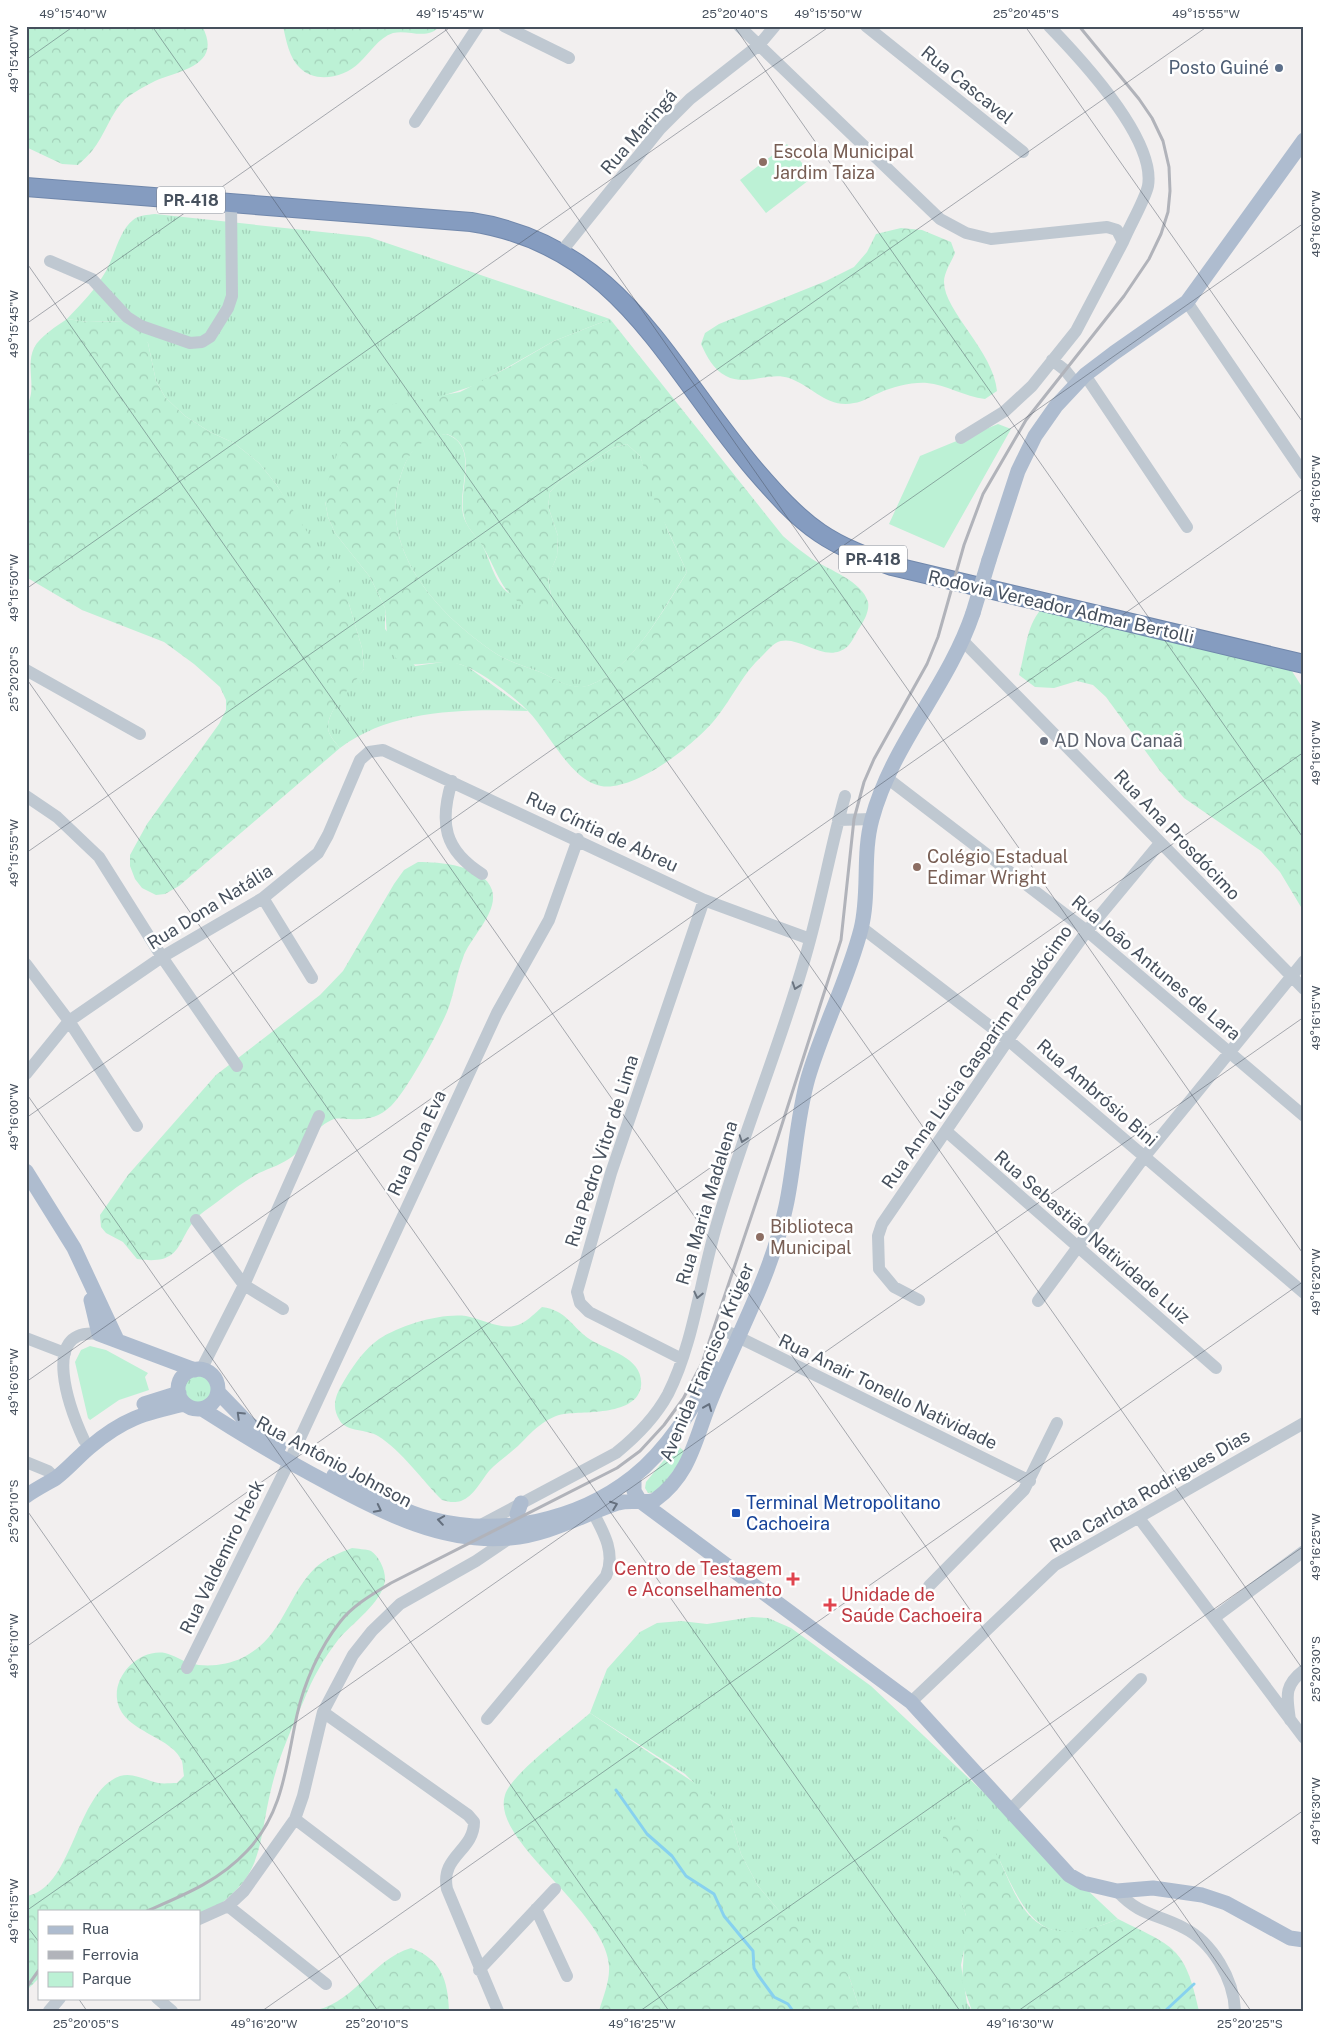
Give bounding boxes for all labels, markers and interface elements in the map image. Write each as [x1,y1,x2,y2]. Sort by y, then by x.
text: 49°15'40"W [39,7,107,21]
text: 49°15'45"W [416,7,484,21]
text: 25°20'40"S [702,7,768,21]
text: 49°15'50"W [794,7,862,21]
text: 25°20'45"S [993,7,1059,21]
text: 49°15'55"W [1172,7,1241,21]
text: 49°15'40"W [7,25,21,93]
street label: Rua Cascavel [917,41,1017,128]
place label: Posto Guiné [1169,57,1269,78]
marker: Posto Guiné [1273,62,1285,74]
street label: Rua Maringá [596,85,681,178]
place label: Escola Municipal Jardim Taiza [773,141,914,183]
marker: Escola Municipal Jardim Taiza [757,156,769,168]
road number: PR-418 [157,186,225,214]
text: 49°16'00"W [1309,190,1323,258]
text: 49°15'45"W [7,290,21,358]
text: 49°16'05"W [1309,455,1323,523]
road number: PR-418 [839,546,907,572]
text: 49°15'50"W [7,554,21,622]
street label: Rodovia Vereador Admar Bertolli [926,566,1196,647]
text: 25°20'20"S [7,646,21,712]
text: 49°16'10"W [1309,720,1323,785]
place label: AD Nova Canaã [1054,730,1183,751]
marker: AD Nova Canaã [1038,735,1050,747]
street label: Rua Ana Prosdócimo [1110,765,1245,904]
street label: Rua Cíntia de Abreu [523,787,682,876]
text: 49°15'55"W [7,818,21,887]
place label: Colégio Estadual Edimar Wright [927,846,1068,888]
street label: Rua Dona Natália [143,860,276,954]
marker: Colégio Estadual Edimar Wright [911,861,923,873]
street label: Rua João Antunes de Lara [1068,891,1245,1044]
street label: Rua Anna Lúcia Gasparim Prosdócimo [877,921,1076,1192]
one-way arrow [792,981,802,989]
text: 49°16'15"W [1309,985,1323,1051]
street label: Rua Ambrósio Bini [1033,1035,1162,1151]
street label: Rua Pedro Vitor de Lima [561,1052,642,1249]
text: 49°16'00"W [7,1083,21,1151]
street label: Rua Dona Eva [383,1087,450,1199]
street label: Rua Maria Madalena [672,1118,741,1287]
one-way arrow [739,1135,749,1143]
street label: Rua Sebastião Natividade Luiz [990,1146,1194,1327]
place label: Biblioteca Municipal [770,1216,854,1258]
marker: Biblioteca Municipal [754,1231,766,1243]
text: 49°16'20"W [1309,1248,1323,1315]
street label: Avenida Francisco Krüger [655,1259,758,1464]
one-way arrow [693,1291,704,1300]
street label: Rua Anair Tonello Natividade [776,1329,1001,1454]
text: 49°16'05"W [7,1348,21,1416]
one-way arrow [701,1403,712,1412]
one-way arrow [236,1412,245,1421]
street label: Rua Antônio Johnson [253,1412,416,1512]
street label: Rua Carlota Rodrigues Dias [1046,1425,1253,1556]
street label: Rua Valdemiro Heck [175,1476,268,1637]
text: 25°20'10"S [7,1479,21,1543]
place label: Terminal Metropolitano Cachoeira [746,1492,941,1534]
one-way arrow [609,1501,618,1511]
one-way arrow [373,1503,382,1514]
marker: Terminal Metropolitano Cachoeira [730,1507,742,1519]
text: 49°16'25"W [1309,1513,1323,1581]
one-way arrow [437,1516,446,1526]
place label: Centro de Testagem e Aconselhamento [614,1558,782,1600]
marker: Centro de Testagem e Aconselhamento [786,1572,800,1586]
place label: Unidade de Saúde Cachoeira [841,1584,982,1626]
marker: Unidade de Saúde Cachoeira [823,1598,837,1612]
text: 49°16'10"W [7,1613,21,1678]
text: 25°20'30"S [1309,1636,1323,1702]
text: 49°16'30"W [1309,1777,1323,1845]
text: 49°16'15"W [7,1878,21,1944]
legend [38,1910,200,2000]
text: Rua [82,1920,109,1937]
text: Ferrovia [82,1946,139,1963]
text: Parque [82,1970,132,1987]
text: 25°20'05"S [53,2017,119,2031]
text: 49°16'20"W [231,2017,298,2031]
text: 25°20'10"S [345,2017,409,2031]
text: 49°16'25"W [608,2017,676,2031]
text: 49°16'30"W [986,2017,1054,2031]
text: 25°20'25"S [1217,2017,1283,2031]

